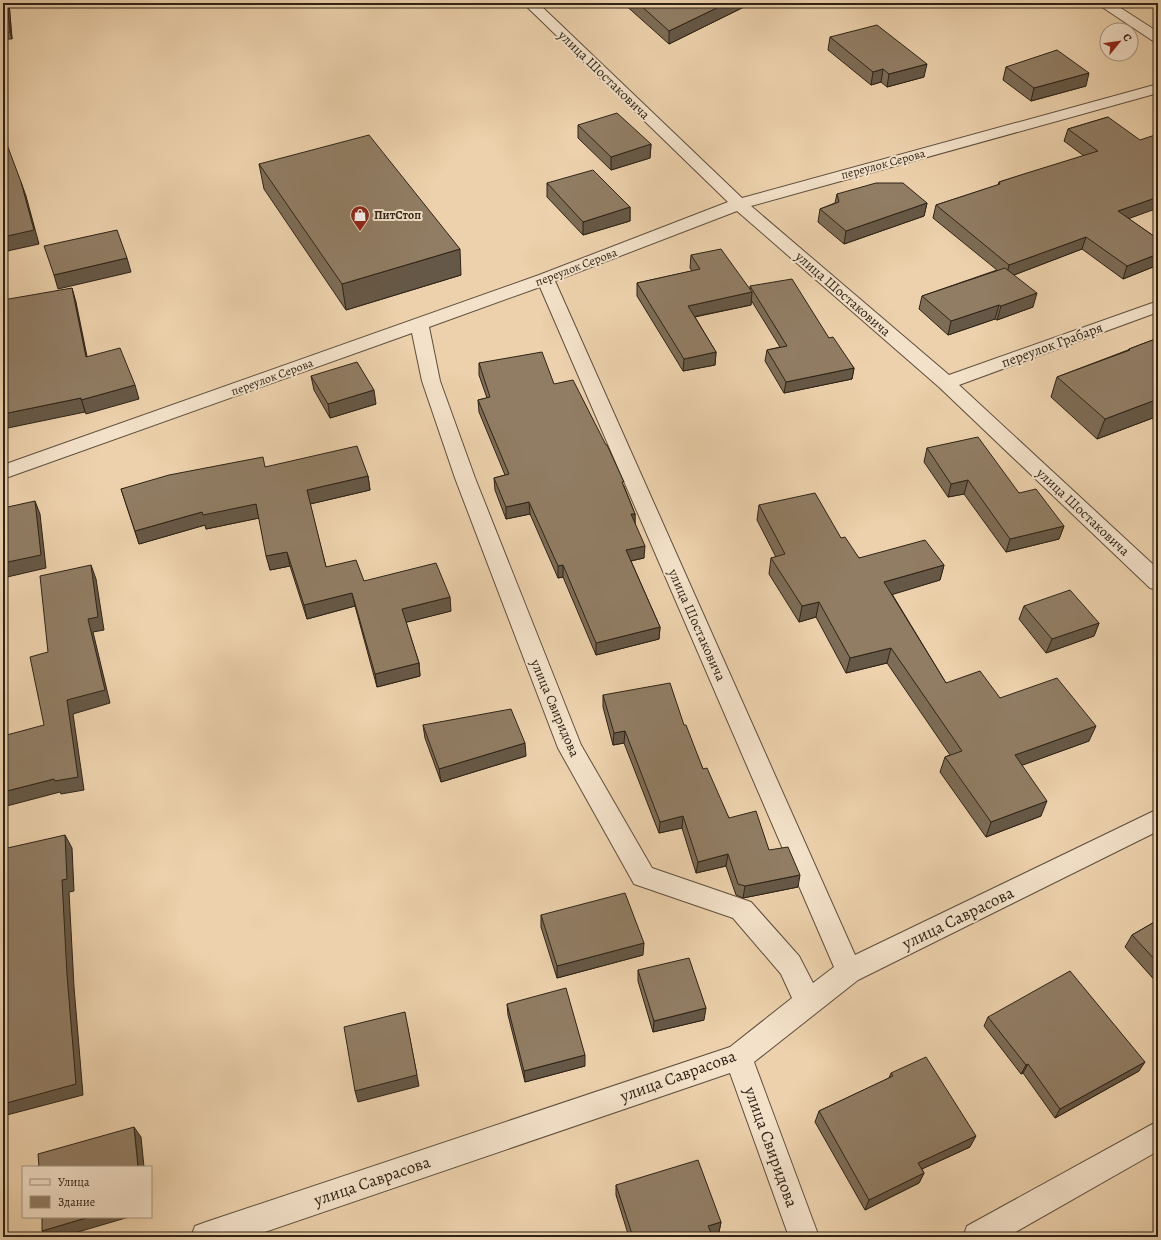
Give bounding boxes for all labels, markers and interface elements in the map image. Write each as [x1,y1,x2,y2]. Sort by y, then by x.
north arrow [1099,22,1139,62]
street label: улица Шостаковича [553,25,655,124]
text: С [1119,31,1136,44]
street label: переулок Серова [839,145,927,183]
shop icon: ПитСтоп [349,204,371,232]
place label: ПитСтоп [374,207,421,223]
street label: переулок Серова [533,244,620,290]
street label: улица Шостаковича [790,246,895,341]
street label: переулок Грабаря [999,318,1105,372]
street label: переулок Серова [229,355,316,399]
street label: улица Шостаковича [1032,463,1134,561]
street label: улица Шостаковича [663,565,731,685]
street label: улица Свиридова [525,655,584,760]
street label: улица Саврасова [897,881,1018,955]
street label: улица Саврасова [616,1044,739,1108]
street label: улица Свиридова [738,1083,804,1211]
street label: улица Саврасова [310,1150,433,1212]
legend [22,1166,152,1218]
text: Улица [58,1174,90,1190]
text: Здание [58,1194,95,1210]

